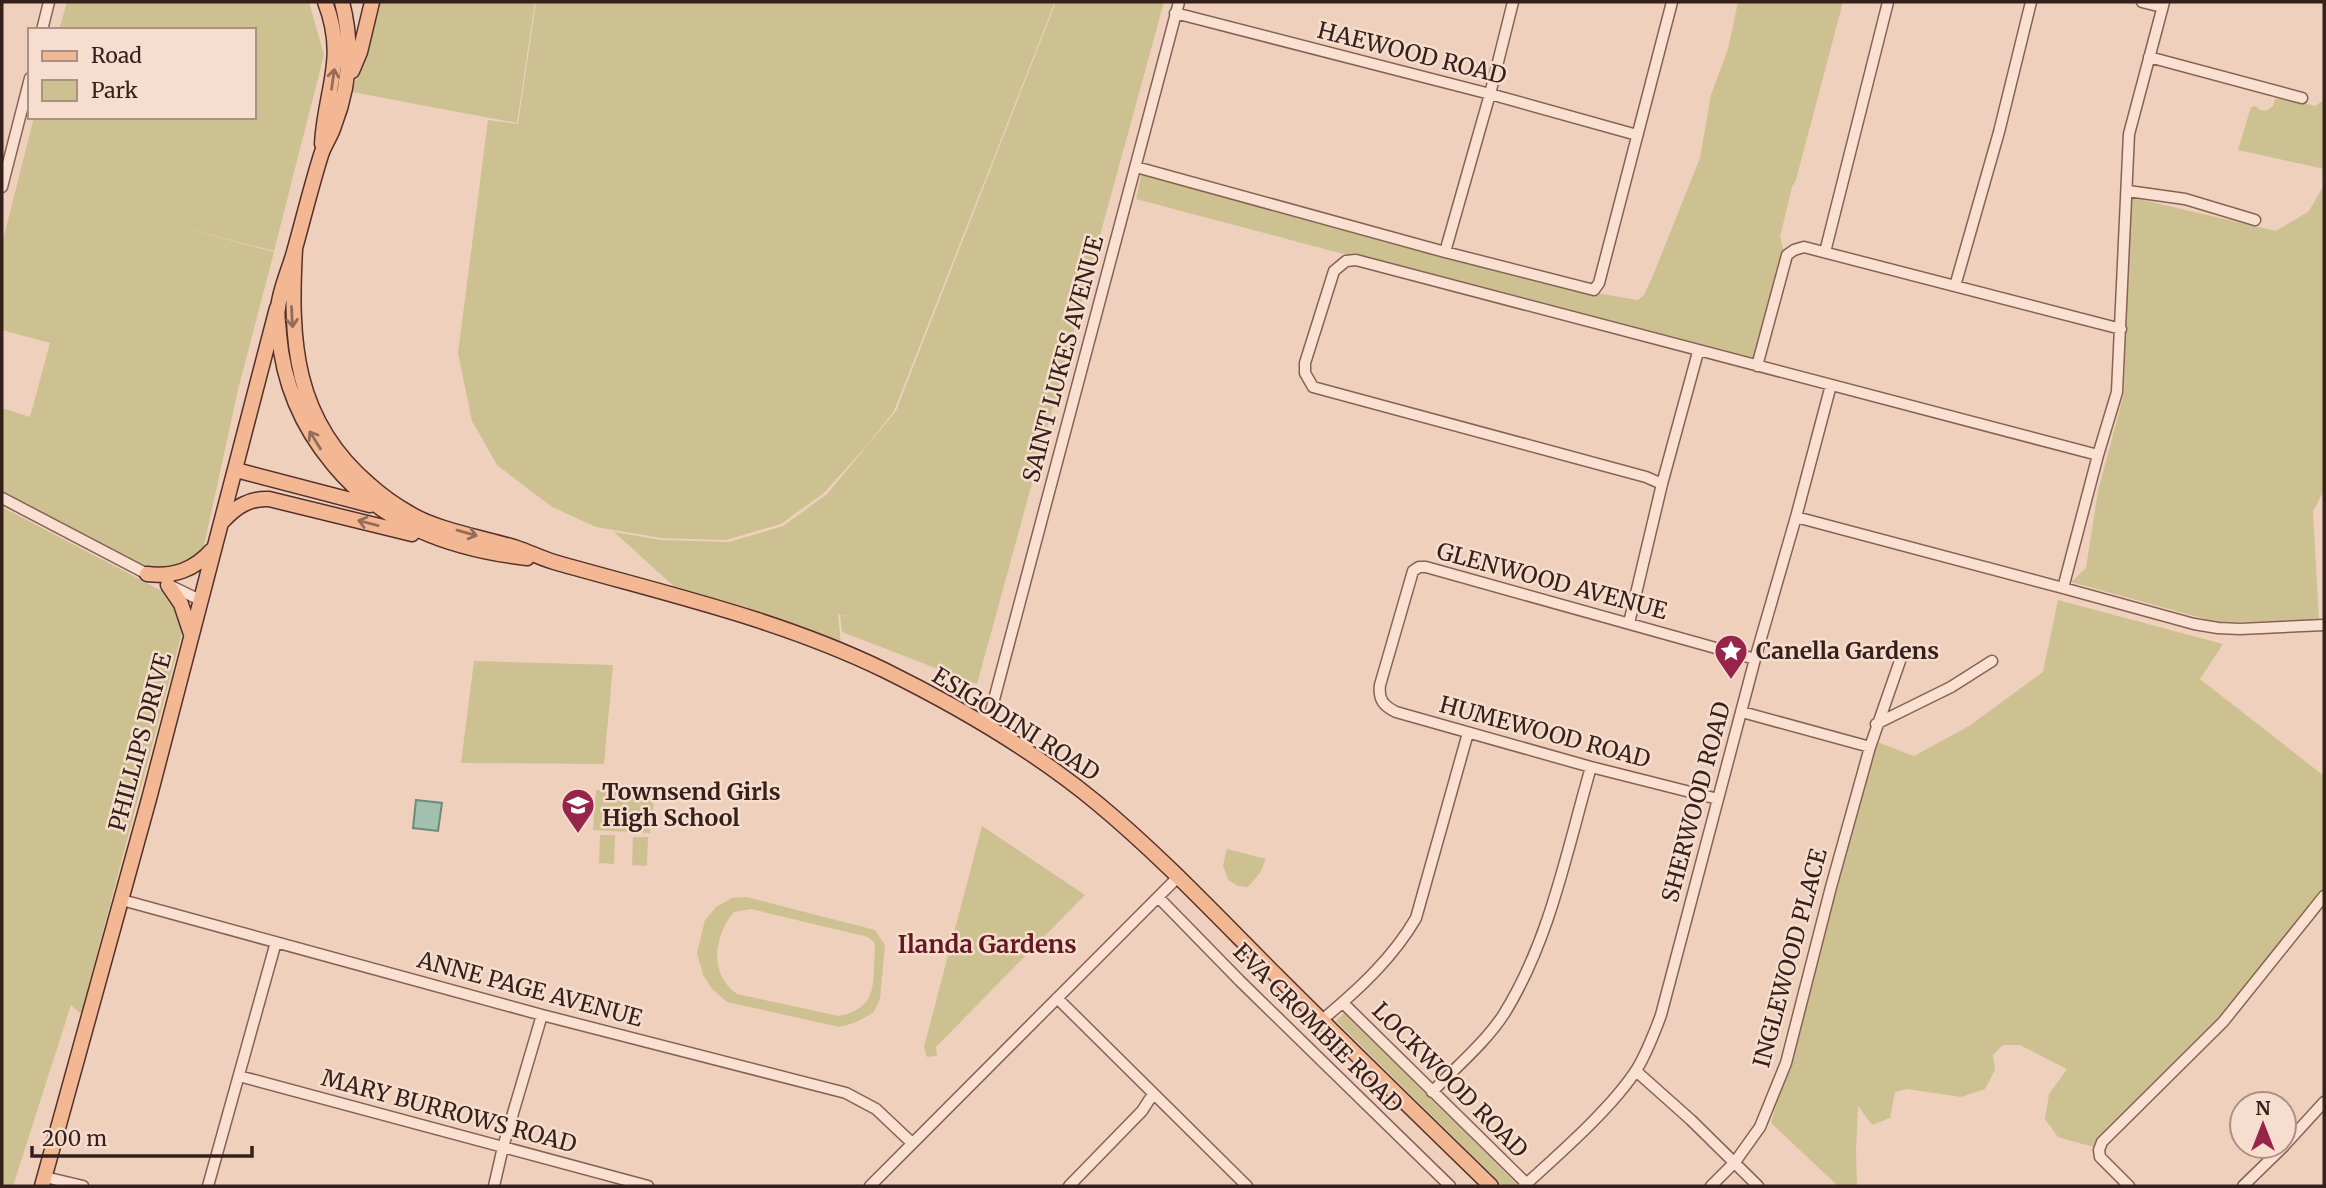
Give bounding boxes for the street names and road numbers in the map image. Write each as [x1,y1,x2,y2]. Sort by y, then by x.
street label: HAEWOOD ROAD [1315,15,1510,90]
street label: SAINT LUKES AVENUE [1016,232,1109,485]
street label: GLENWOOD AVENUE [1434,536,1671,625]
street label: PHILLIPS DRIVE [102,649,177,834]
street label: ESIGODINI ROAD [927,660,1105,787]
street label: HUMEWOOD ROAD [1436,689,1654,774]
street label: SHERWOOD ROAD [1655,698,1736,905]
street label: INGLEWOOD PLACE [1746,845,1833,1071]
street label: EVA CROMBIE ROAD [1228,937,1409,1118]
street label: ANNE PAGE AVENUE [413,944,646,1033]
street label: LOCKWOOD ROAD [1367,996,1534,1163]
street label: MARY BURROWS ROAD [318,1062,580,1159]

